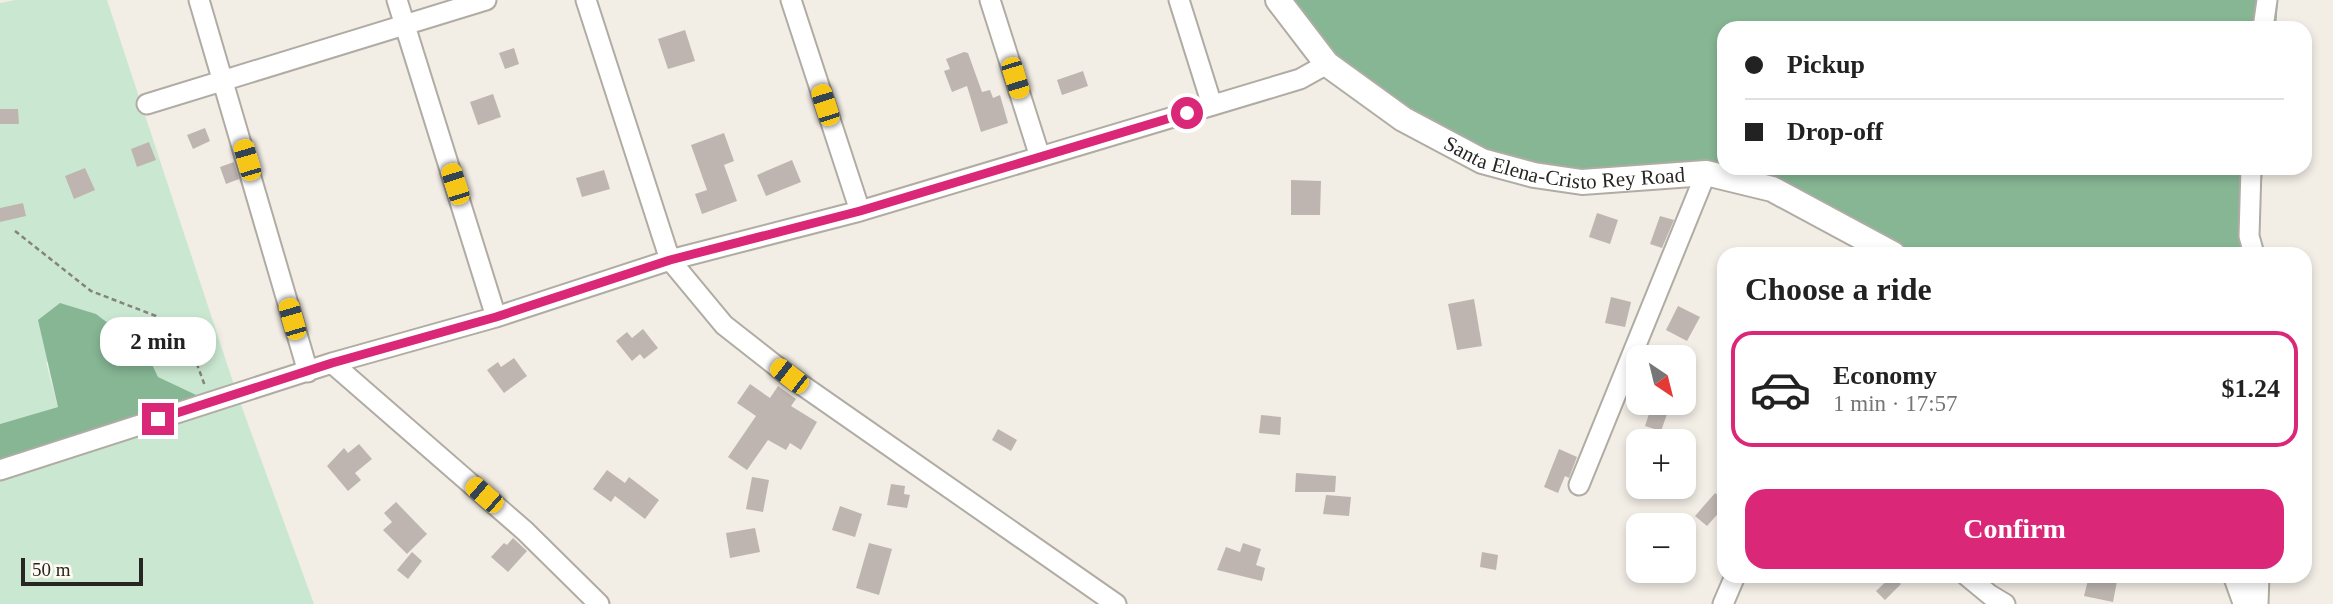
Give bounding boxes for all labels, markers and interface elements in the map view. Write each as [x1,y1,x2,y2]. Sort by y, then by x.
text: Pickup [1787,50,1865,79]
car [999,55,1032,101]
car [809,82,842,128]
route start [1171,97,1203,129]
text: Drop-off [1787,117,1883,146]
street label: Santa Elena-Cristo Rey Road [1440,131,1686,194]
car [232,137,263,183]
car [439,161,472,207]
text: Choose a ride [1745,271,1932,307]
car [277,296,308,342]
callout: 2 min [100,318,216,366]
text: 2 min [130,329,186,354]
north arrow [1626,345,1696,415]
map controls [1626,345,1696,583]
car [766,355,813,397]
icon: car [1749,358,1812,421]
text: Economy [1833,361,1937,390]
text: $1.24 [2222,374,2280,403]
text: 1 min · 17:57 [1833,391,1958,416]
route end [142,403,174,435]
button: + [1626,429,1696,499]
car [462,473,507,517]
button: Confirm [1745,489,2284,569]
button: − [1626,513,1696,583]
scale bar [21,555,144,587]
text: 50 m [32,559,71,580]

